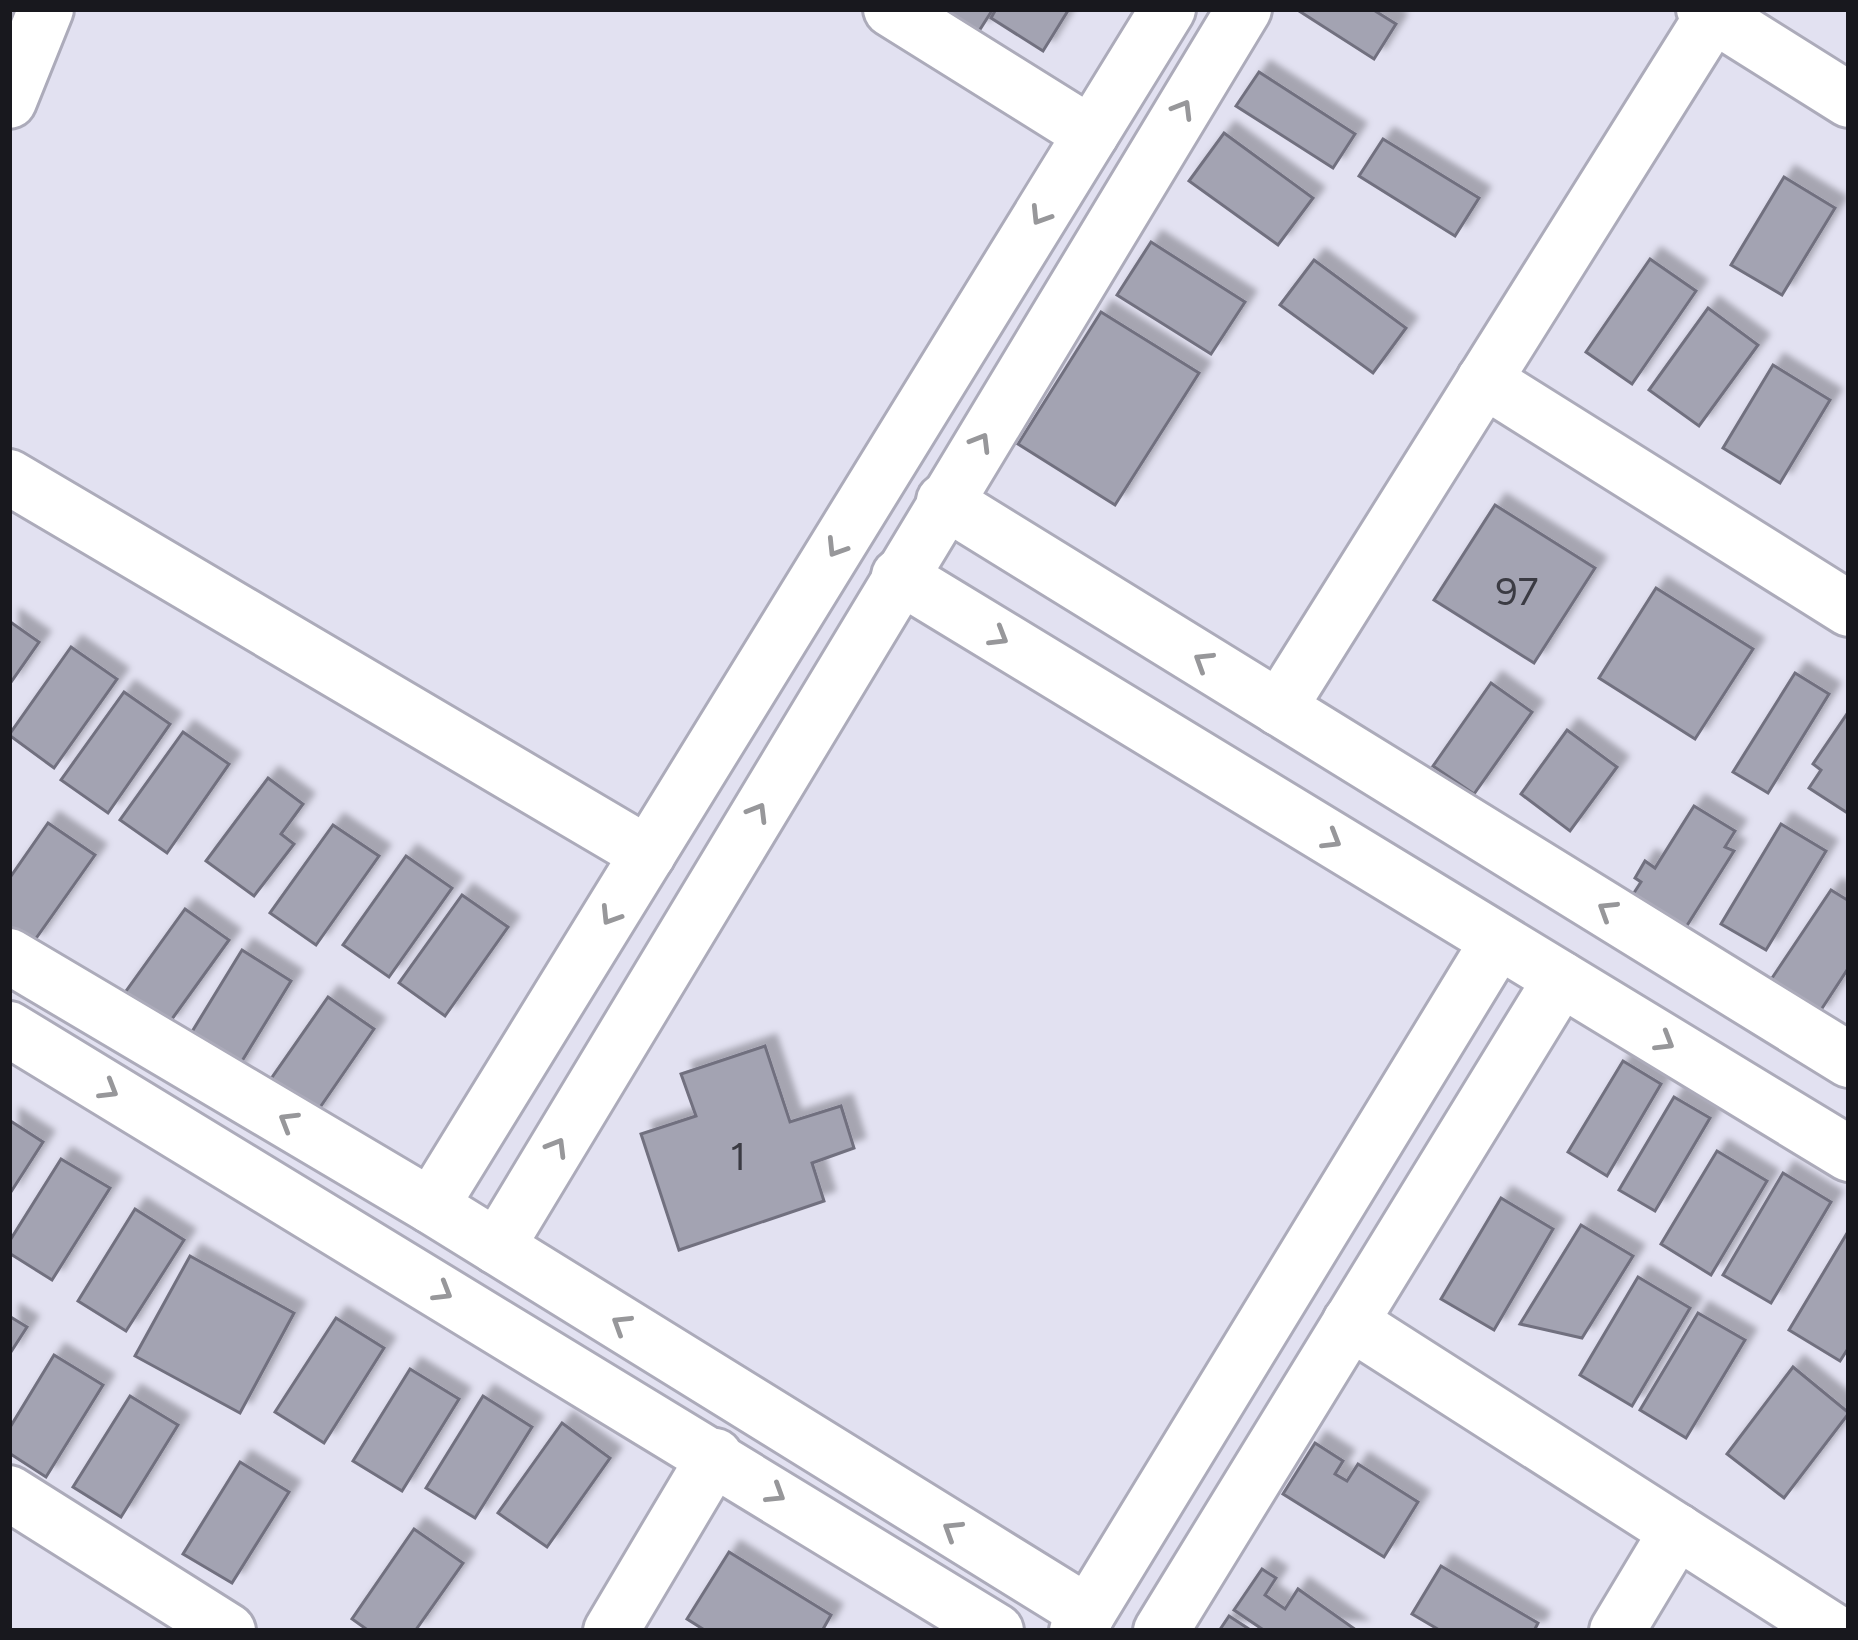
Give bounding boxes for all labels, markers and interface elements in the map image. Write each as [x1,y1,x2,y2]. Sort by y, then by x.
one-way arrow [1169,100,1191,122]
one-way arrow [1032,203,1054,225]
one-way arrow [966,433,989,455]
one-way arrow [828,535,850,557]
house number: 97 [1495,568,1539,615]
one-way arrow [986,623,1008,645]
one-way arrow [1195,653,1217,675]
one-way arrow [743,803,766,825]
one-way arrow [1319,826,1341,848]
one-way arrow [1598,902,1620,925]
one-way arrow [602,903,624,925]
one-way arrow [1652,1028,1674,1050]
one-way arrow [96,1076,118,1098]
one-way arrow [279,1113,301,1135]
house number: 1 [730,1133,746,1180]
one-way arrow [543,1138,566,1160]
one-way arrow [430,1278,452,1300]
one-way arrow [612,1316,634,1338]
one-way arrow [763,1480,785,1502]
one-way arrow [943,1522,965,1544]

